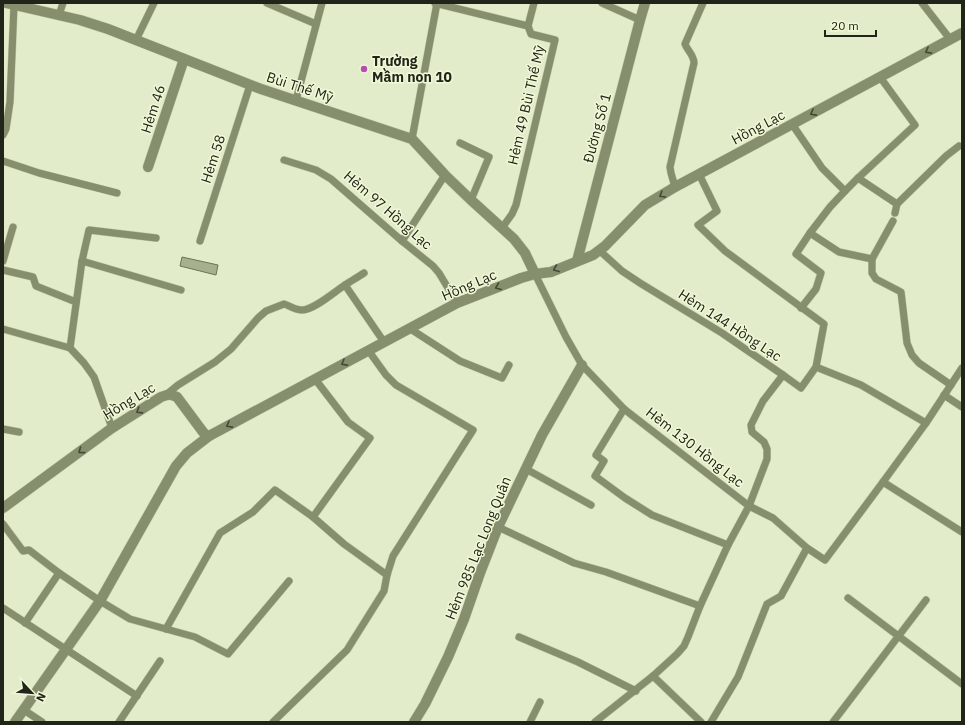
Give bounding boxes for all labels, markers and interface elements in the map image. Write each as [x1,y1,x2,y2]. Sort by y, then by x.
scale bar [825,12,876,38]
text: 20 m [831,18,859,33]
street label: Hẻm 49 Bùi Thế Mỹ [503,43,549,167]
one-way arrow [925,47,932,54]
place label: Trường Mầm non 10 [372,52,452,86]
marker: Trường Mầm non 10 [359,64,369,74]
street label: Bùi Thế Mỹ [264,68,336,106]
street label: Hẻm 46 [137,82,169,136]
street label: Đường Số 1 [579,91,615,165]
street label: Hồng Lạc [728,105,788,149]
one-way arrow [810,108,817,116]
street label: Hẻm 58 [197,132,229,186]
street label: Hẻm 97 Hồng Lạc [340,167,436,253]
one-way arrow [659,190,666,197]
street label: Hồng Lạc [439,265,499,305]
one-way arrow [553,265,560,273]
one-way arrow [494,282,502,290]
street label: Hẻm 144 Hồng Lạc [675,285,785,365]
one-way arrow [341,359,348,366]
street label: Hồng Lạc [100,378,158,424]
street label: Hẻm 130 Hồng Lạc [642,403,748,491]
one-way arrow [136,406,143,413]
one-way arrow [226,420,234,428]
one-way arrow [78,446,85,453]
street label: Hẻm 985 Lạc Long Quân [441,474,515,622]
north arrow [12,673,52,713]
text: N [33,691,49,704]

